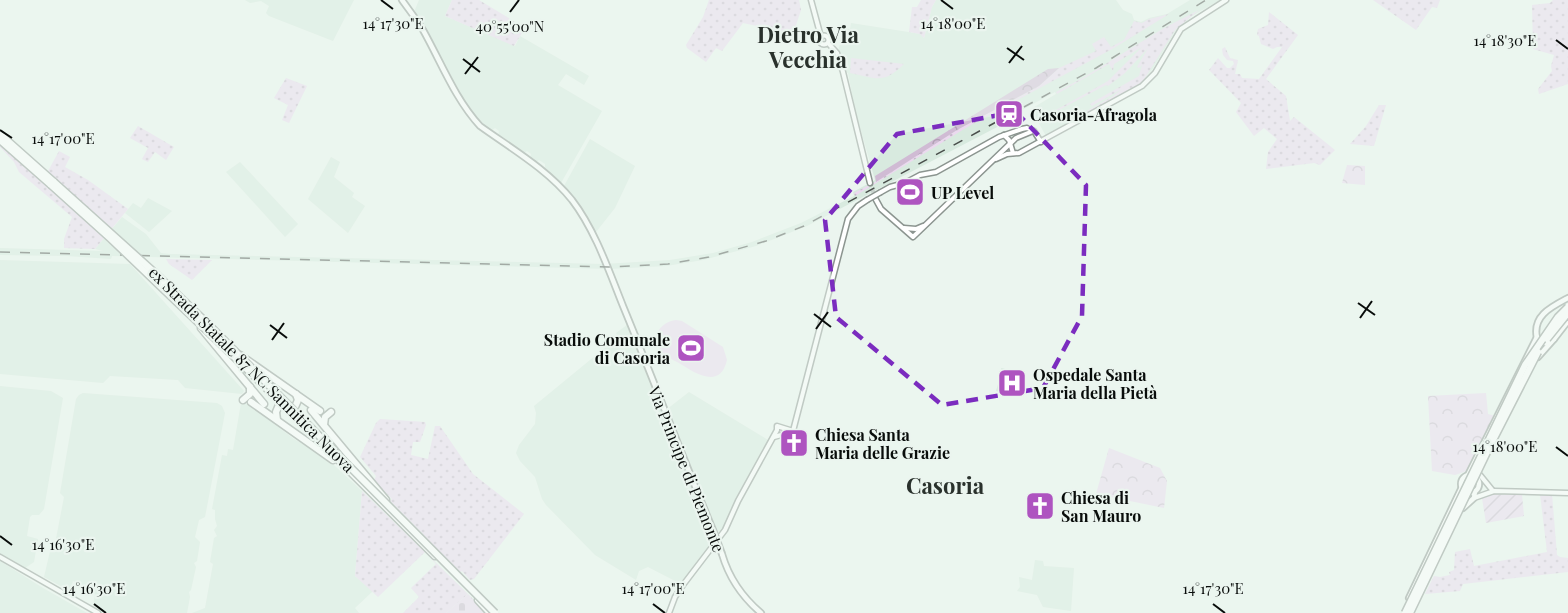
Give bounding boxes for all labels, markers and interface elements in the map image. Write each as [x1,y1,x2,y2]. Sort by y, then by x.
text: 14°17'30"E [362,13,424,33]
text: 14°18'00"E [921,13,985,33]
text: 40°55'00"N [476,16,545,36]
district label: Dietro Via Vecchia [757,19,860,74]
text: 14°18'30"E [1474,30,1536,50]
station icon: Casoria-Afragola [993,98,1025,130]
place label: Casoria-Afragola [1030,104,1158,125]
text: 14°17'00"E [31,128,95,148]
sports icon: UP Level [894,176,926,208]
place label: UP Level [931,182,994,203]
street label: ex Strada Statale 87 NC Sannitica Nuova [145,262,359,476]
place label: Stadio Comunale di Casoria [544,329,671,368]
sports icon: Stadio Comunale di Casoria [675,332,707,364]
place label: Ospedale Santa Maria della Pietà [1033,364,1158,403]
hospital icon: Ospedale Santa Maria della Pietà [996,367,1028,399]
street label: Via Principe di Piemonte [644,382,730,555]
place label: Chiesa Santa Maria delle Grazie [815,424,950,463]
church icon: Chiesa Santa Maria delle Grazie [778,427,810,459]
text: 14°18'00"E [1473,436,1537,456]
district label: Casoria [906,470,985,500]
place label: Chiesa di San Mauro [1061,487,1141,526]
church icon: Chiesa di San Mauro [1024,490,1056,522]
text: 14°16'30"E [32,534,94,554]
text: 14°16'30"E [63,578,125,598]
text: 14°17'00"E [621,578,685,598]
text: 14°17'30"E [1182,578,1244,598]

